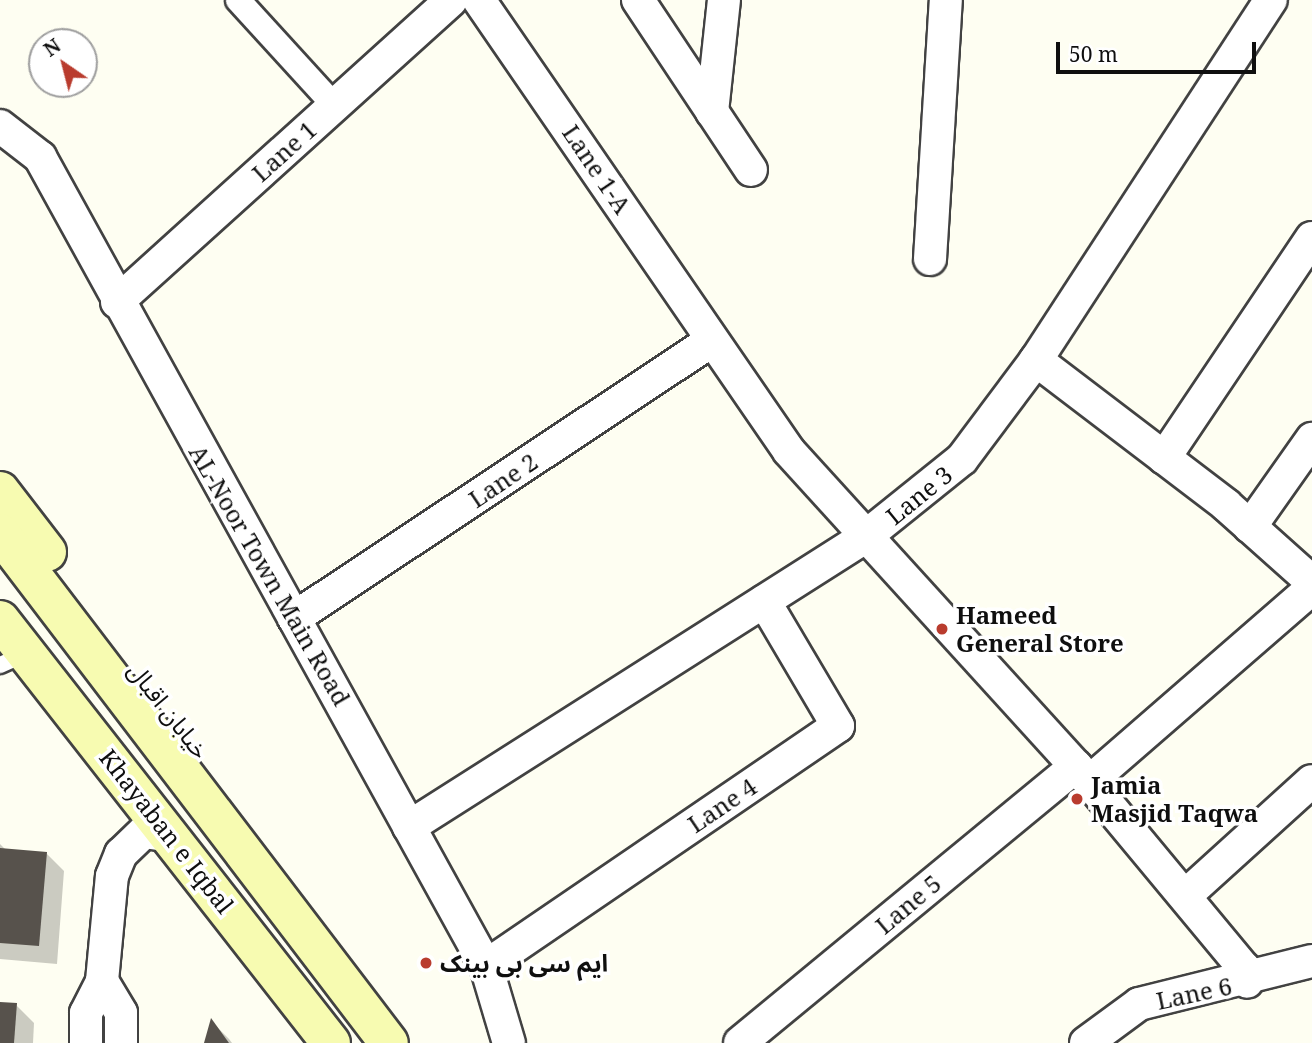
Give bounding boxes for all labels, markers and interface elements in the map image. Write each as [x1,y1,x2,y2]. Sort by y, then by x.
north arrow [28,28,98,98]
scale bar [1060,28,1260,72]
text: N [39,32,66,62]
text: 50 m [1069,40,1118,68]
street label: Lane 1 [246,115,322,187]
street label: Lane 1-A [557,119,637,219]
street label: AL-Noor Town Main Road [184,440,356,710]
street label: Lane 2 [463,447,543,513]
street label: Lane 3 [880,460,958,530]
place label: Hameed General Store [956,601,1124,657]
marker: Hameed General Store [934,621,950,637]
street label: خیابان اقبال [122,656,216,764]
street label: Khayaban e Iqbal [94,743,240,919]
place label: Jamia Masjid Taqwa [1091,771,1258,827]
street label: Lane 4 [682,772,762,838]
marker: Jamia Masjid Taqwa [1069,791,1085,807]
street label: Lane 5 [869,868,947,940]
place label: ایم سی بی بینک [440,949,608,977]
marker: ایم سی بی بینک [418,955,434,971]
street label: Lane 6 [1154,971,1234,1015]

